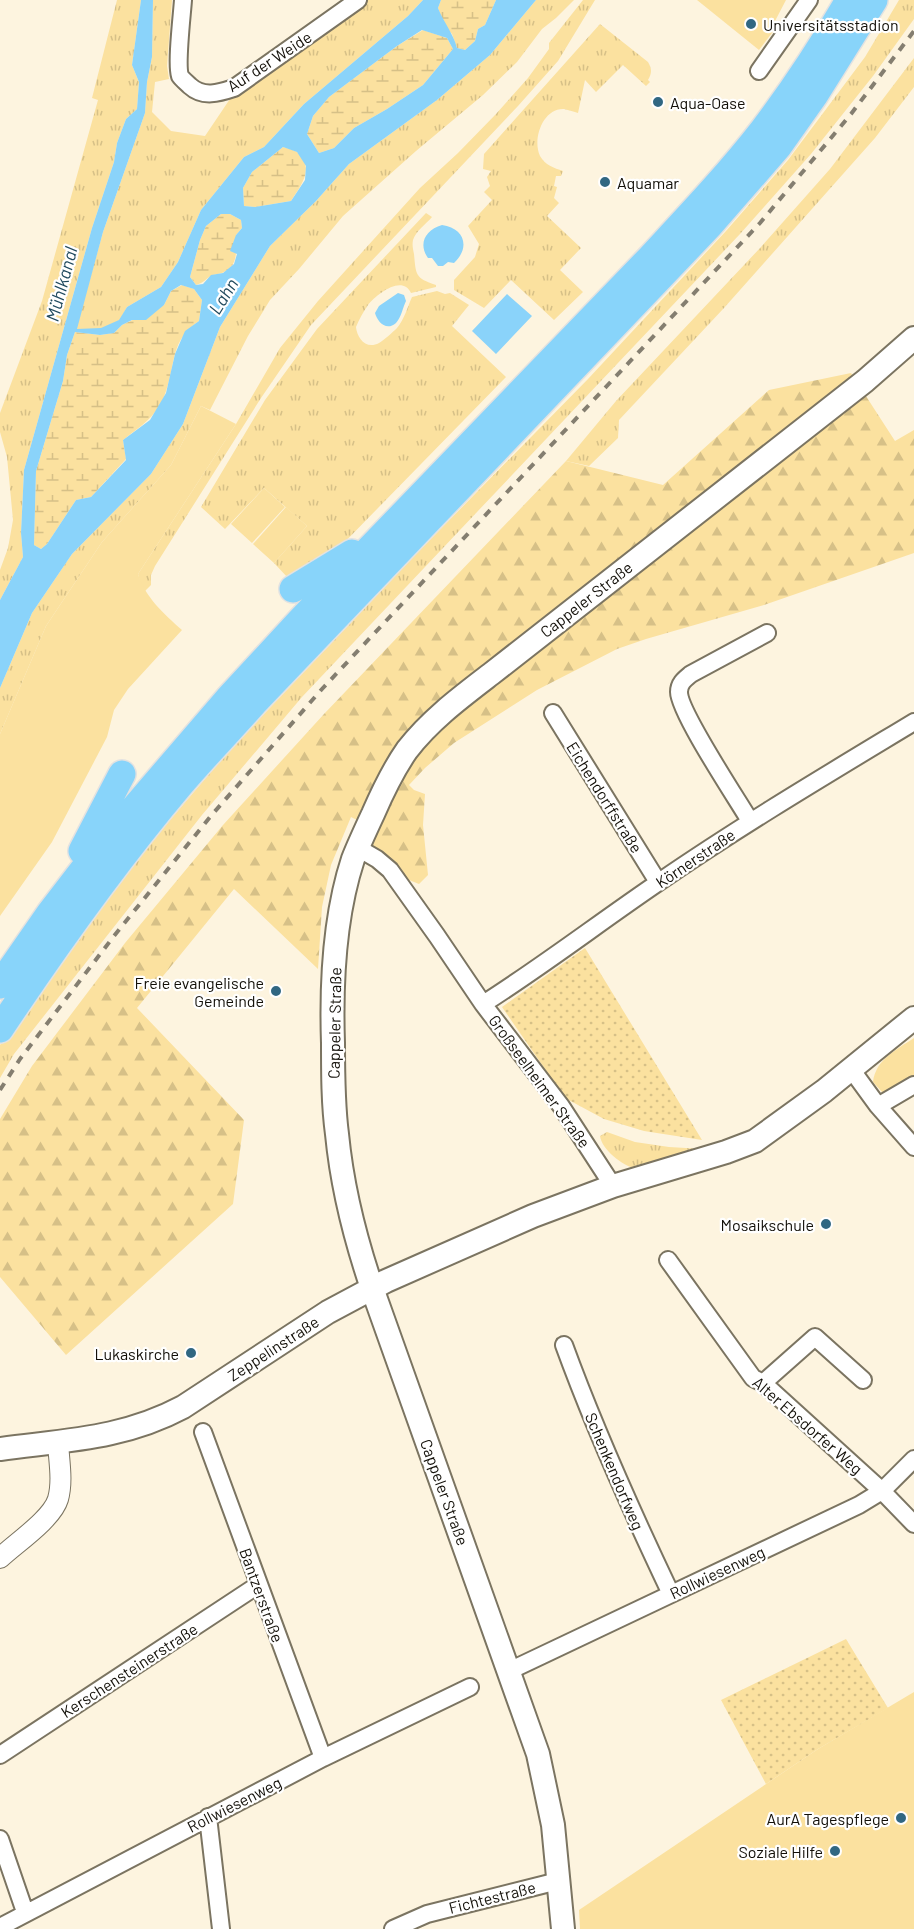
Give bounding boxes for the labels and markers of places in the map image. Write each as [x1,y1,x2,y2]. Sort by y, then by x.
place label: Universitätsstadion [763,15,899,34]
marker: Universitätsstadion [744,17,758,31]
place label: Aqua-Oase [670,93,746,112]
marker: Aqua-Oase [651,95,665,109]
place label: Aquamar [617,173,679,192]
marker: Aquamar [598,175,612,189]
place label: Freie evangelische Gemeinde [135,973,264,1010]
marker: Freie evangelische Gemeinde [269,984,283,998]
place label: Mosaikschule [721,1215,814,1234]
marker: Mosaikschule [819,1217,833,1231]
place label: Lukaskirche [94,1344,179,1363]
marker: Lukaskirche [184,1346,198,1360]
place label: AurA Tagespflege [766,1809,889,1828]
marker: AurA Tagespflege [894,1811,908,1825]
place label: Soziale Hilfe [738,1842,823,1861]
marker: Soziale Hilfe [828,1844,842,1858]

